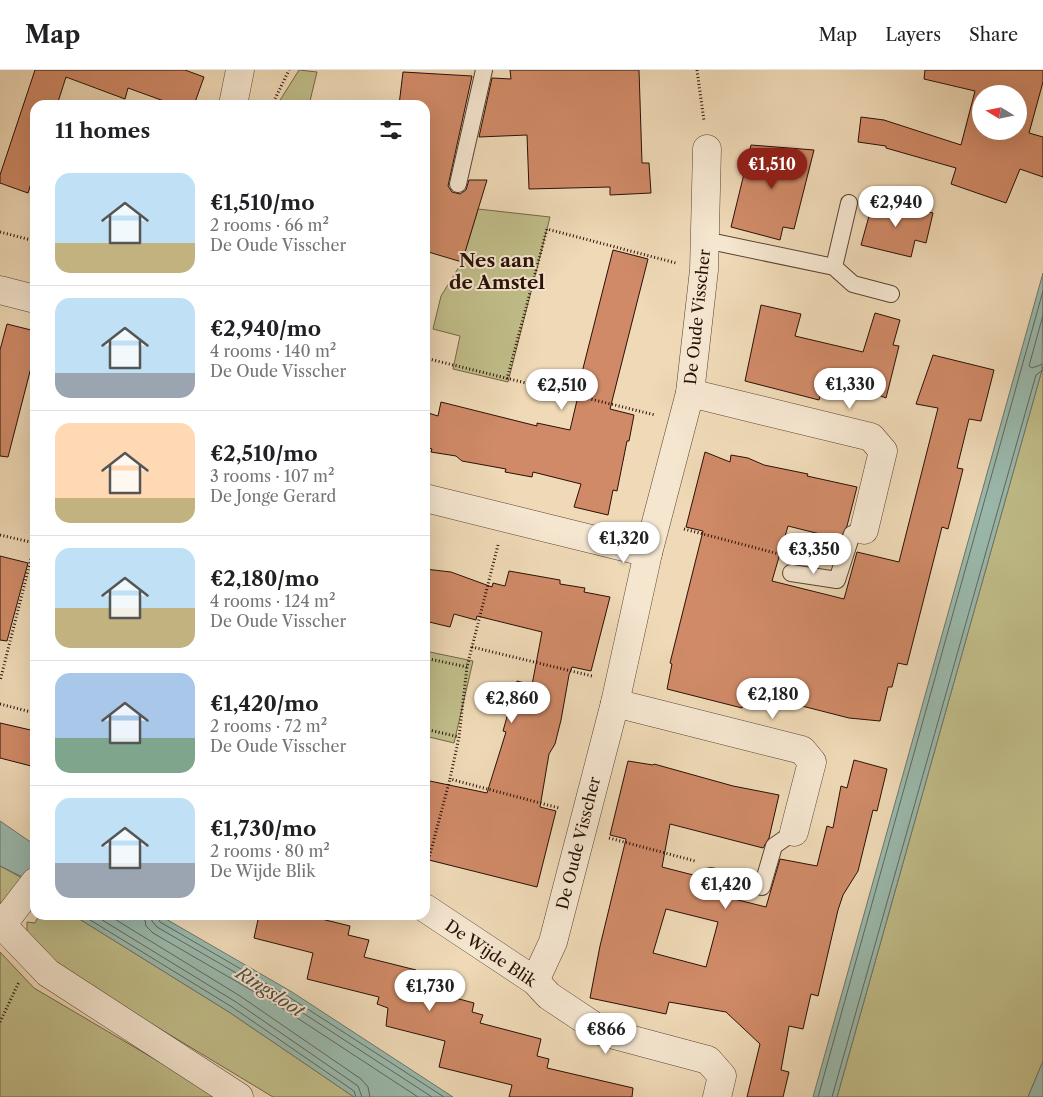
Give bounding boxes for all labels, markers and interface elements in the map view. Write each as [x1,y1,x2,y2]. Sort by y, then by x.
text: Map [25,20,80,49]
text: Map [819,24,857,46]
text: Layers [885,24,941,46]
text: Share [969,24,1018,46]
north arrow [972,85,1028,140]
map controls [972,85,1027,140]
icon: filters [377,116,405,144]
text: 11 homes [55,118,150,143]
pin: €1,510 [731,148,813,190]
text: €1,510 [748,154,796,174]
pin: €2,940 [855,186,937,228]
text: €1,510/mo [210,190,315,215]
text: €2,940 [870,192,922,212]
icon: home [95,193,155,253]
text: 2 rooms · 66 m² [210,215,329,235]
text: De Oude Visscher [210,235,346,255]
street label: De Oude Visscher [680,248,714,386]
district label: Nes aan de Amstel [449,249,545,294]
text: €2,940/mo [210,316,321,341]
icon: home [95,318,155,378]
text: 4 rooms · 140 m² [210,341,336,361]
text: De Oude Visscher [210,361,346,381]
pin: €2,510 [521,368,603,411]
pin: €1,330 [809,368,891,410]
text: €1,330 [825,374,875,394]
text: €2,510 [537,375,587,395]
text: €2,510/mo [210,441,318,466]
icon: home [95,443,155,503]
text: 3 rooms · 107 m² [210,466,335,486]
text: De Jonge Gerard [210,486,336,506]
pin: €1,320 [583,522,665,564]
text: €1,320 [599,528,649,548]
pin: €3,350 [773,532,855,575]
text: €3,350 [788,539,840,559]
text: €2,180/mo [210,566,319,591]
icon: home [95,568,155,628]
text: 4 rooms · 124 m² [210,591,335,611]
text: De Oude Visscher [210,611,346,631]
pin: €2,180 [732,678,814,720]
pin: €2,860 [471,682,553,724]
text: €2,180 [747,684,799,704]
text: €2,860 [485,688,539,708]
text: €1,420/mo [210,691,319,716]
icon: home [95,693,155,753]
text: 2 rooms · 72 m² [210,716,327,736]
text: De Oude Visscher [210,736,346,756]
street label: De Oude Visscher [552,774,604,911]
text: €1,730/mo [210,816,316,841]
icon: home [95,818,155,878]
text: 2 rooms · 80 m² [210,841,330,861]
text: De Wijde Blik [210,861,315,881]
pin: €1,420 [685,868,767,910]
text: €1,420 [701,874,751,894]
street label: De Wijde Blik [442,915,541,991]
water label: Ringsloot [230,961,310,1023]
pin: €1,730 [389,970,471,1012]
text: €1,730 [405,976,455,996]
pin: €866 [576,1012,636,1055]
text: €866 [586,1019,626,1039]

